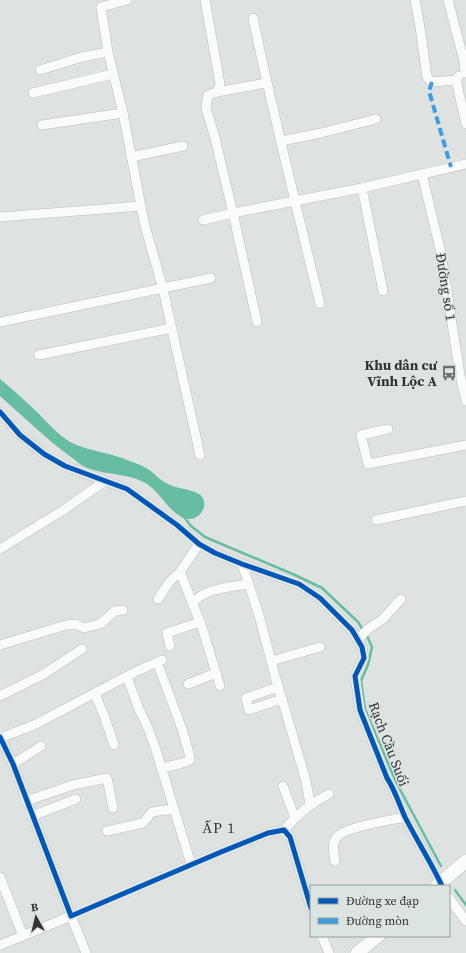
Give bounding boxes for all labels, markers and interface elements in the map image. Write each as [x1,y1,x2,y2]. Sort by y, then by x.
street label: Đường số 1 [431,251,461,323]
place label: Khu dân cư Vĩnh Lộc A [364,355,438,391]
bus stop icon: Khu dân cư Vĩnh Lộc A [440,364,458,382]
street label: Rạch Cầu Suối [364,699,414,789]
district label: ẤP 1 [202,817,236,838]
legend [310,885,450,937]
text: Đường xe đạp [346,893,419,909]
north arrow [16,897,56,937]
text: B [30,900,39,916]
text: Đường mòn [346,913,409,929]

